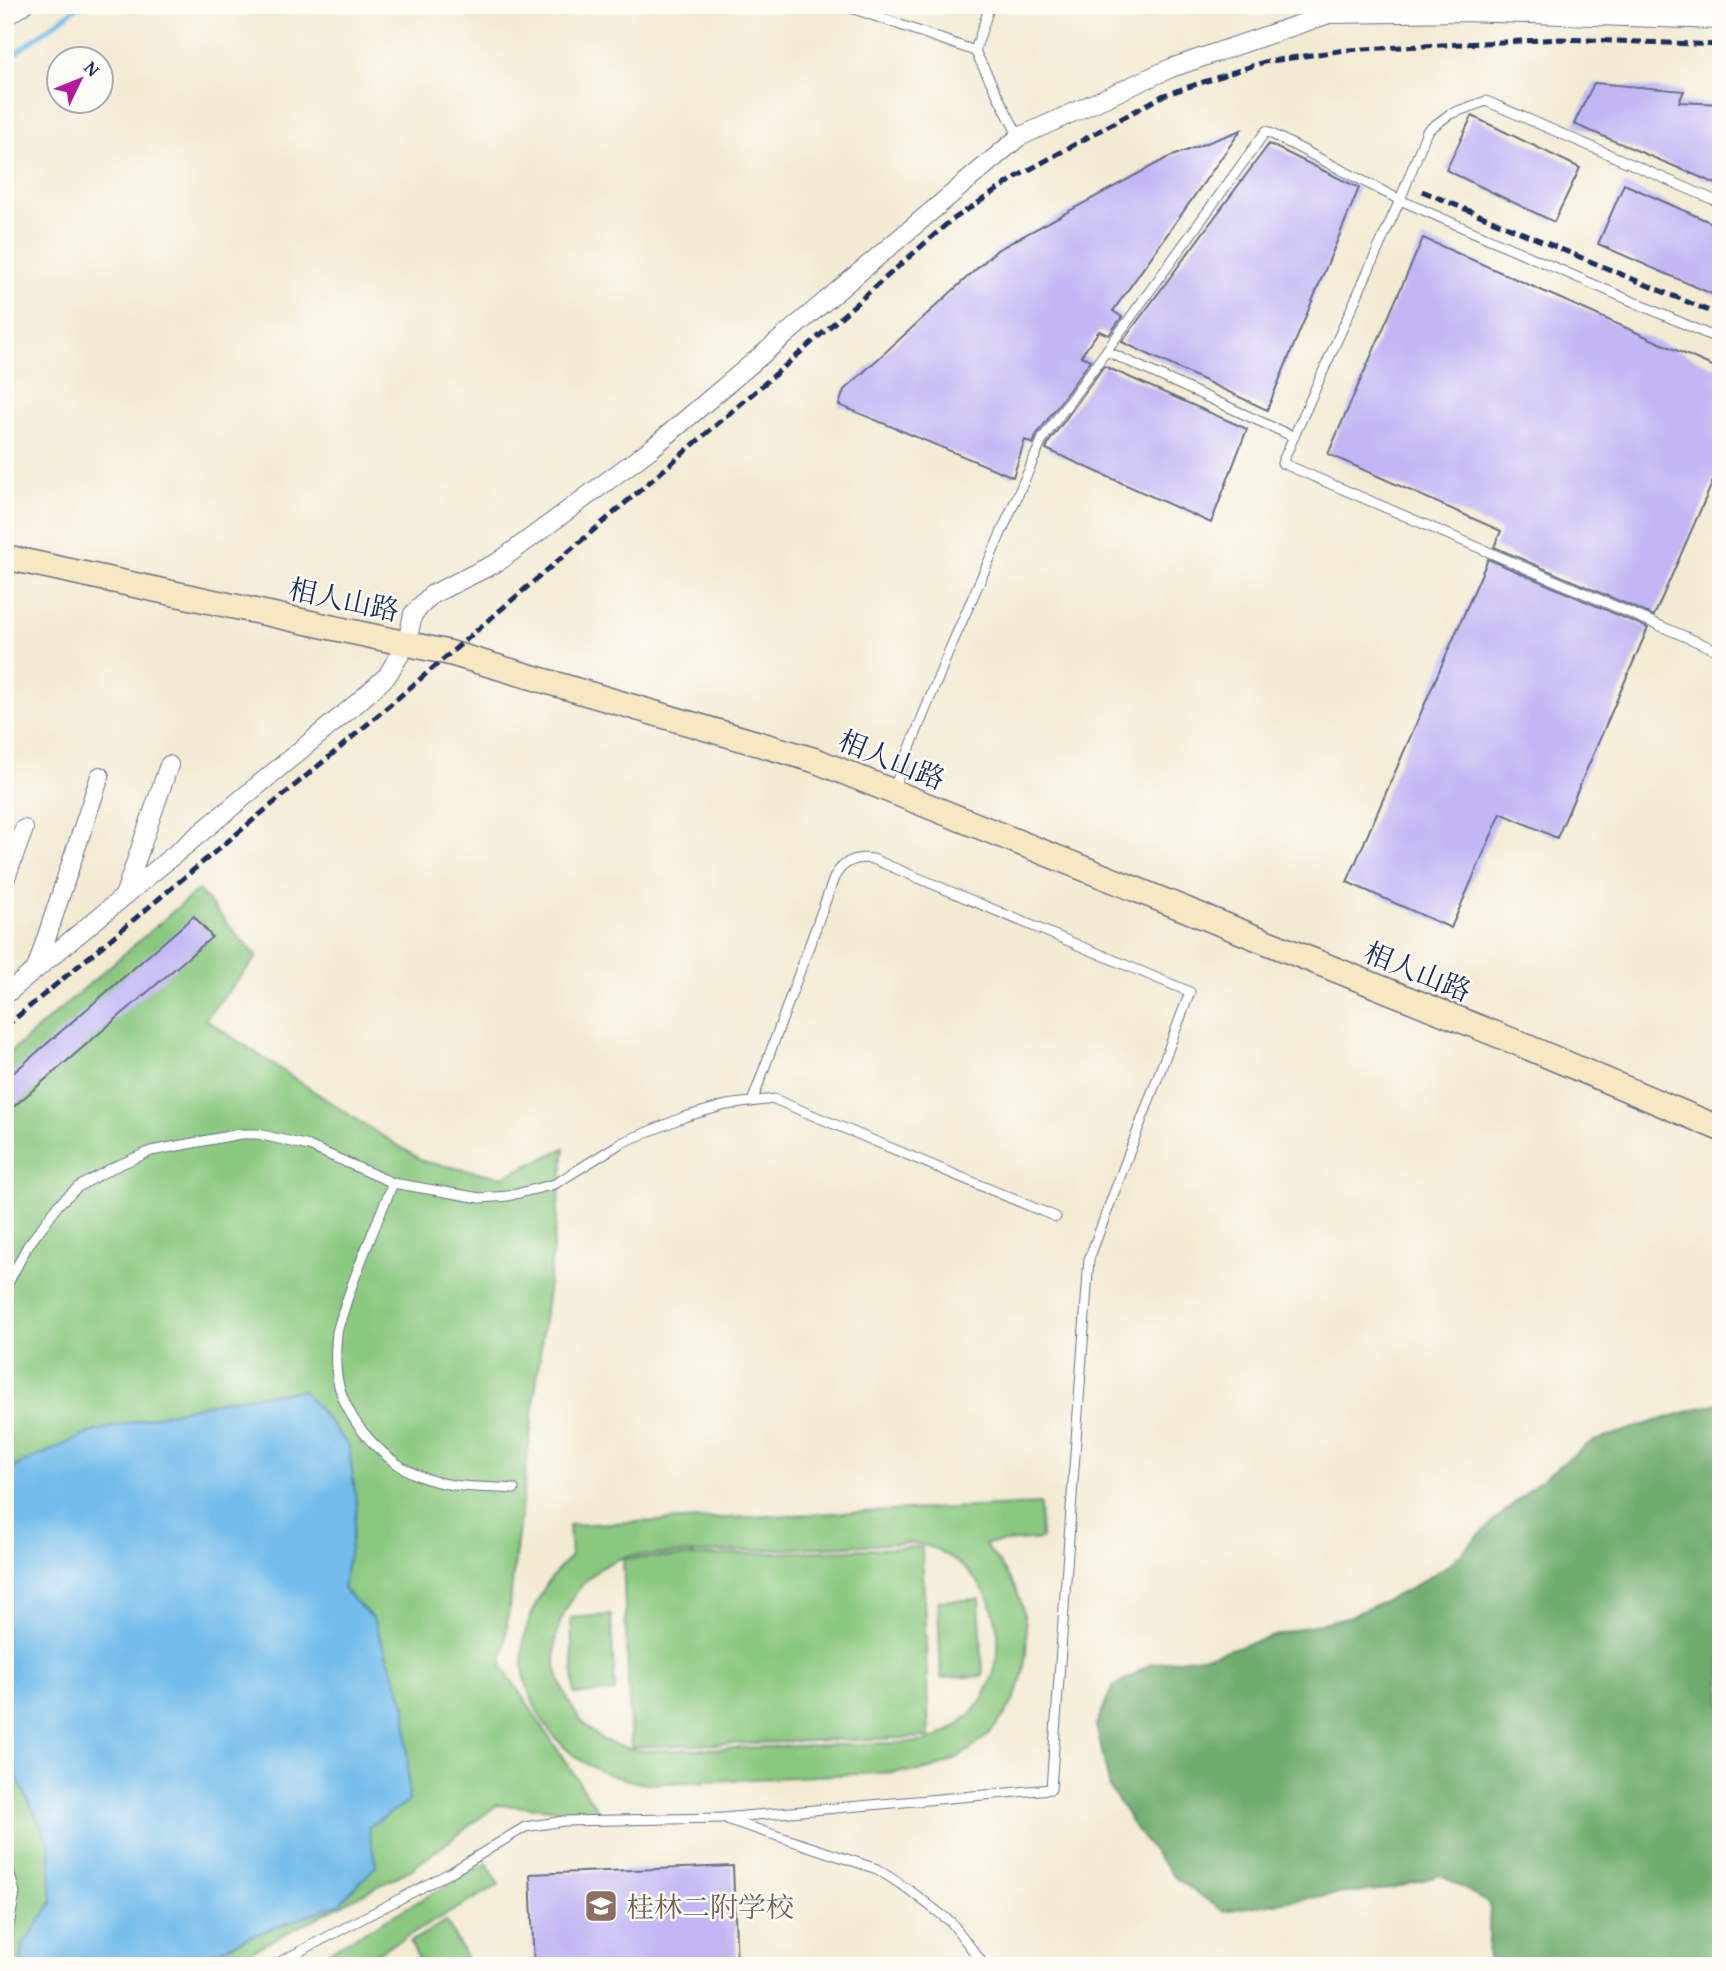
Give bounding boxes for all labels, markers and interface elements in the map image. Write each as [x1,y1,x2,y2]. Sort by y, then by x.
north arrow [46,46,116,116]
text: N [78,54,107,83]
street label: 相人山路 [285,567,403,631]
street label: 相人山路 [832,719,952,799]
street label: 相人山路 [1358,931,1478,1011]
place label: 桂林二附学校 [626,1886,794,1927]
school or university icon: 桂林二附学校 [582,1887,620,1925]

